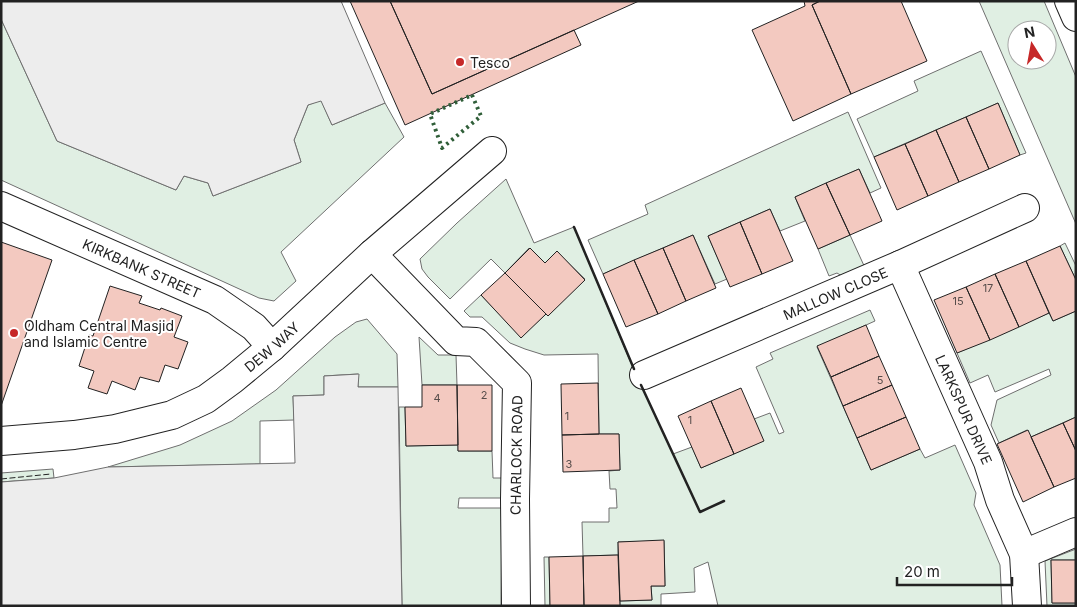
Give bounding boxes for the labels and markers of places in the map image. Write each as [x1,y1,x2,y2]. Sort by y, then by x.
place label: Tesco [470,54,510,71]
marker: Tesco [454,56,466,68]
place label: Oldham Central Masjid and Islamic Centre [24,317,174,350]
marker: Oldham Central Masjid and Islamic Centre [8,327,20,339]

